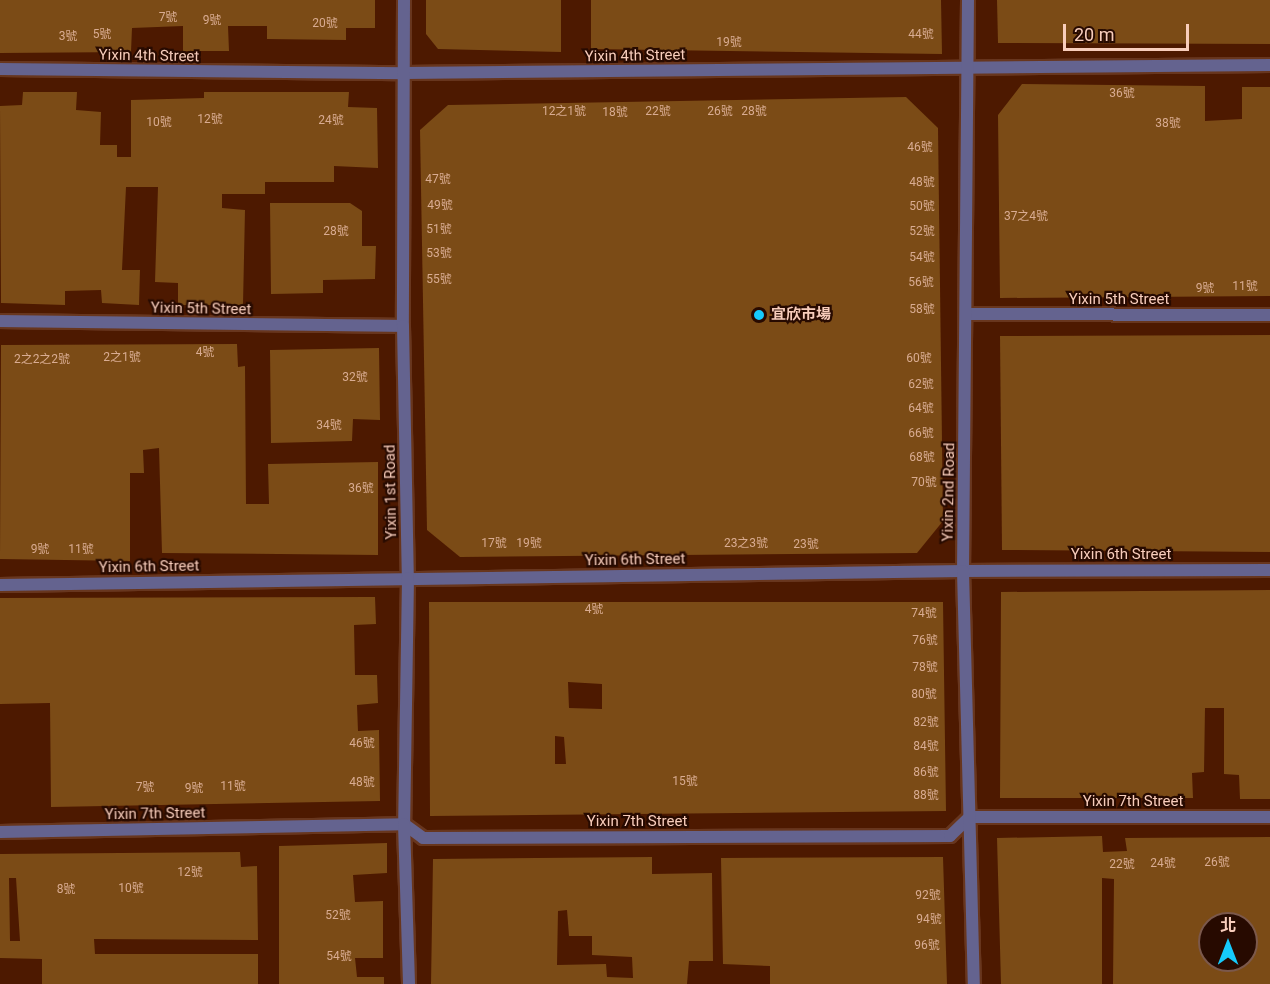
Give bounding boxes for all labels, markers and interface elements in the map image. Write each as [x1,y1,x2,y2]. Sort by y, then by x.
house number: 7號 [159,11,177,25]
scale bar [1066,12,1192,50]
house number: 9號 [203,14,221,28]
house number: 20號 [312,17,338,31]
text: 20 m [1074,24,1114,45]
house number: 5號 [93,28,111,42]
house number: 44號 [908,28,934,42]
house number: 3號 [59,30,77,44]
house number: 19號 [716,36,742,50]
street label: Yixin 4th Street [99,46,199,66]
street label: Yixin 4th Street [585,46,685,66]
house number: 36號 [1109,87,1135,101]
house number: 12之1號 [542,105,586,119]
house number: 22號 [645,105,671,119]
house number: 26號 [707,105,733,119]
house number: 28號 [741,105,767,119]
house number: 18號 [602,106,628,120]
house number: 12號 [197,113,223,127]
house number: 24號 [318,114,344,128]
house number: 10號 [146,116,172,130]
house number: 38號 [1155,117,1181,131]
house number: 46號 [907,141,933,155]
house number: 47號 [425,173,451,187]
house number: 48號 [909,176,935,190]
house number: 49號 [427,199,453,213]
house number: 50號 [909,200,935,214]
house number: 37之4號 [1004,210,1048,224]
house number: 51號 [426,223,452,237]
house number: 28號 [323,225,349,239]
house number: 52號 [909,225,935,239]
house number: 53號 [426,247,452,261]
house number: 54號 [909,251,935,265]
house number: 55號 [426,273,452,287]
house number: 56號 [908,276,934,290]
house number: 11號 [1232,280,1258,294]
house number: 9號 [1196,282,1214,296]
street label: Yixin 5th Street [1069,291,1169,309]
street label: Yixin 5th Street [151,299,251,319]
house number: 58號 [909,303,935,317]
place label: 宜欣市場 [771,306,831,324]
marker: 宜欣市場 [752,308,766,322]
house number: 4號 [196,346,214,360]
house number: 2之1號 [103,351,141,365]
house number: 60號 [906,352,932,366]
house number: 2之2之2號 [14,353,70,367]
house number: 32號 [342,371,368,385]
house number: 62號 [908,378,934,392]
house number: 64號 [908,402,934,416]
house number: 34號 [316,419,342,433]
house number: 66號 [908,427,934,441]
street label: Yixin 2nd Road [939,442,959,542]
street label: Yixin 1st Road [381,444,401,540]
house number: 68號 [909,451,935,465]
house number: 70號 [911,476,937,490]
house number: 36號 [348,482,374,496]
house number: 17號 [481,537,507,551]
house number: 19號 [516,537,542,551]
house number: 23之3號 [724,537,768,551]
house number: 23號 [793,538,819,552]
house number: 9號 [31,543,49,557]
house number: 11號 [68,543,94,557]
street label: Yixin 6th Street [1071,546,1171,564]
street label: Yixin 6th Street [585,550,685,570]
street label: Yixin 6th Street [99,557,199,577]
house number: 4號 [585,603,603,617]
house number: 74號 [911,607,937,621]
house number: 76號 [912,634,938,648]
house number: 78號 [912,661,938,675]
house number: 80號 [911,688,937,702]
house number: 82號 [913,716,939,730]
house number: 46號 [349,737,375,751]
house number: 84號 [913,740,939,754]
house number: 86號 [913,766,939,780]
house number: 15號 [672,775,698,789]
house number: 48號 [349,776,375,790]
house number: 11號 [220,780,246,794]
house number: 7號 [136,781,154,795]
house number: 9號 [185,782,203,796]
house number: 88號 [913,789,939,803]
street label: Yixin 7th Street [1083,793,1183,811]
street label: Yixin 7th Street [105,804,205,824]
street label: Yixin 7th Street [587,813,687,831]
house number: 26號 [1204,856,1230,870]
house number: 24號 [1150,857,1176,871]
house number: 22號 [1109,858,1135,872]
house number: 12號 [177,866,203,880]
house number: 10號 [118,882,144,896]
house number: 8號 [57,883,75,897]
house number: 92號 [915,889,941,903]
house number: 52號 [325,909,351,923]
north arrow [1198,912,1258,972]
house number: 94號 [916,913,942,927]
text: 北 [1220,916,1236,935]
house number: 96號 [914,939,940,953]
house number: 54號 [326,950,352,964]

